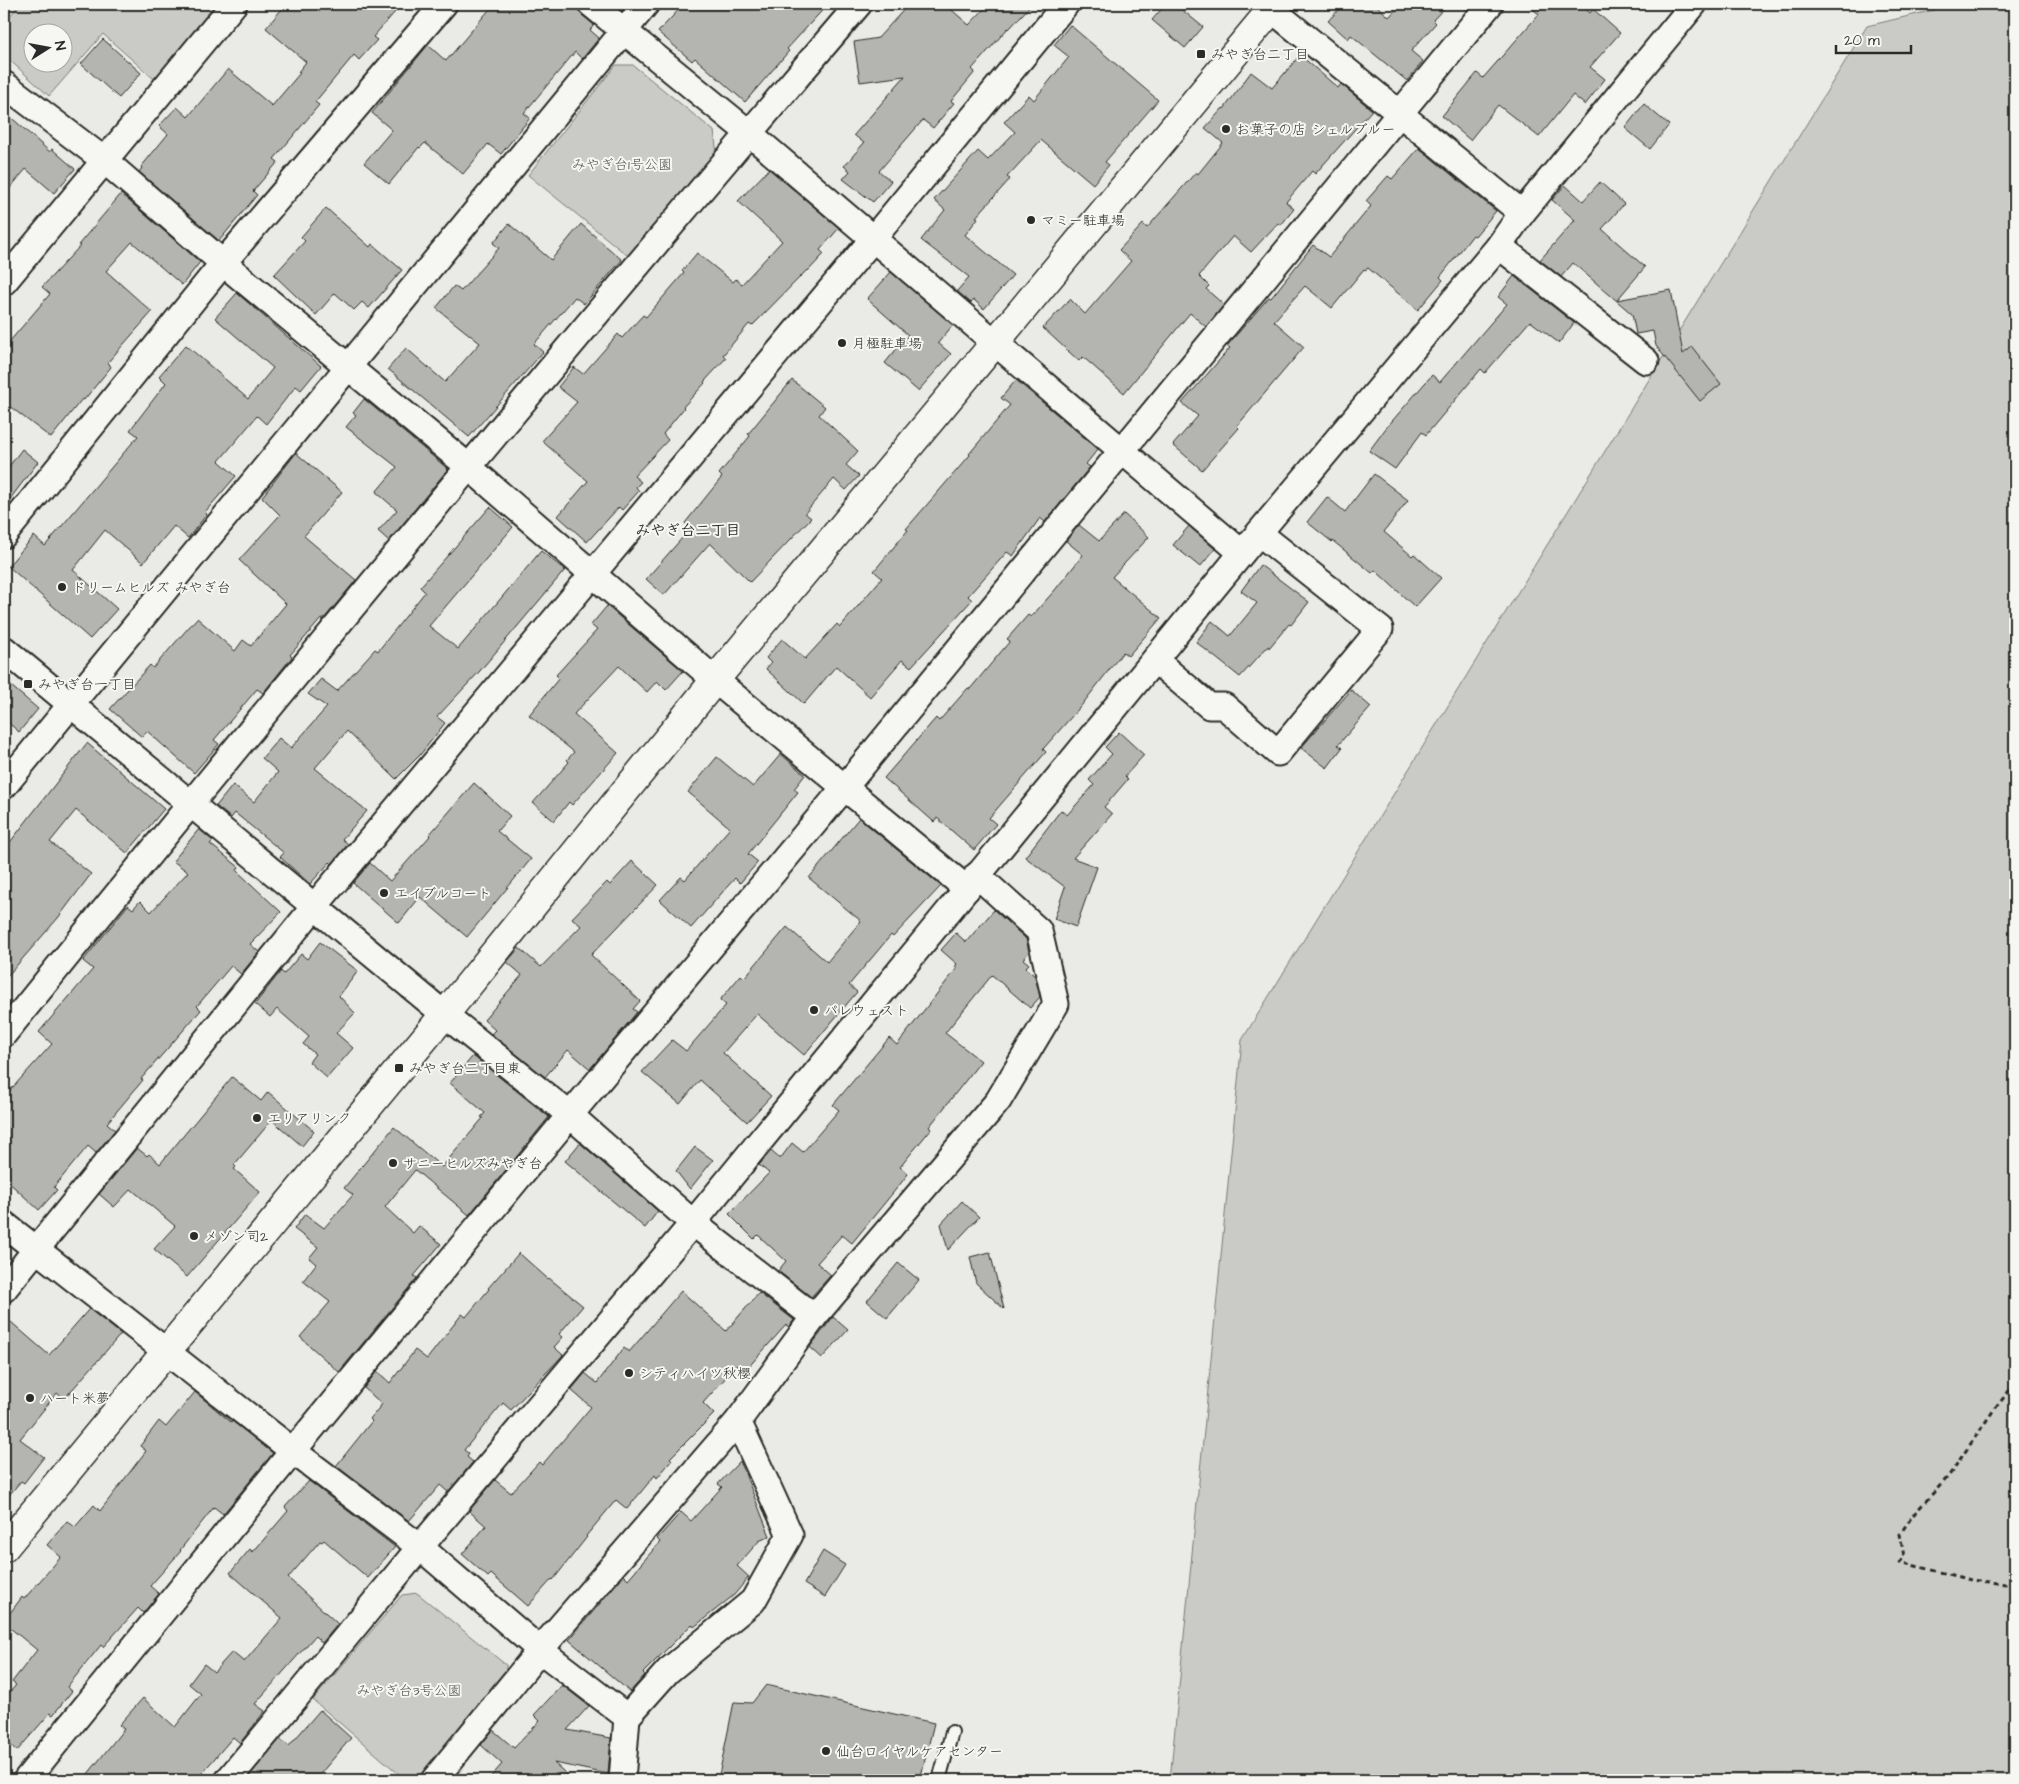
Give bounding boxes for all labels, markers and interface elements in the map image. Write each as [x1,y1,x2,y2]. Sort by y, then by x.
north arrow [22,22,72,72]
scale bar [1836,22,1912,54]
text: 20 m [1844,30,1880,51]
text: N [49,39,70,52]
place label: みやぎ台二丁目 [1211,45,1309,65]
marker: みやぎ台二丁目 [1195,48,1207,60]
place label: お菓子の店 シェルブルー [1236,120,1396,140]
marker: お菓子の店 シェルブルー [1220,123,1232,135]
park label: みやぎ台1号公園 [572,155,672,175]
place label: マミー駐車場 [1041,211,1125,231]
marker: マミー駐車場 [1025,214,1037,226]
place label: 月極駐車場 [852,334,922,354]
marker: 月極駐車場 [836,337,848,349]
district label: みやぎ台二丁目 [635,520,741,541]
place label: ドリームヒルズ みやぎ台 [72,578,231,598]
marker: ドリームヒルズ みやぎ台 [56,581,68,593]
place label: みやぎ台一丁目 [38,675,136,695]
marker: みやぎ台一丁目 [22,678,34,690]
place label: エイブルコート [394,884,491,904]
marker: エイブルコート [378,887,390,899]
place label: パレウェスト [824,1001,909,1021]
marker: パレウェスト [808,1004,820,1016]
place label: みやぎ台二丁目東 [409,1059,521,1079]
marker: みやぎ台二丁目東 [393,1062,405,1074]
place label: エリアリンク [267,1109,351,1129]
marker: エリアリンク [251,1112,263,1124]
place label: サニーヒルズみやぎ台 [403,1154,542,1174]
marker: サニーヒルズみやぎ台 [387,1157,399,1169]
place label: メゾン司2 [204,1227,268,1247]
marker: メゾン司2 [188,1230,200,1242]
place label: シティハイツ秋櫻 [639,1364,751,1384]
marker: シティハイツ秋櫻 [623,1367,635,1379]
place label: ハート米夢 [40,1389,110,1409]
marker: ハート米夢 [24,1392,36,1404]
park label: みやぎ台3号公園 [356,1681,462,1701]
place label: 仙台ロイヤルケアセンター [836,1742,1003,1762]
marker: 仙台ロイヤルケアセンター [820,1745,832,1757]

